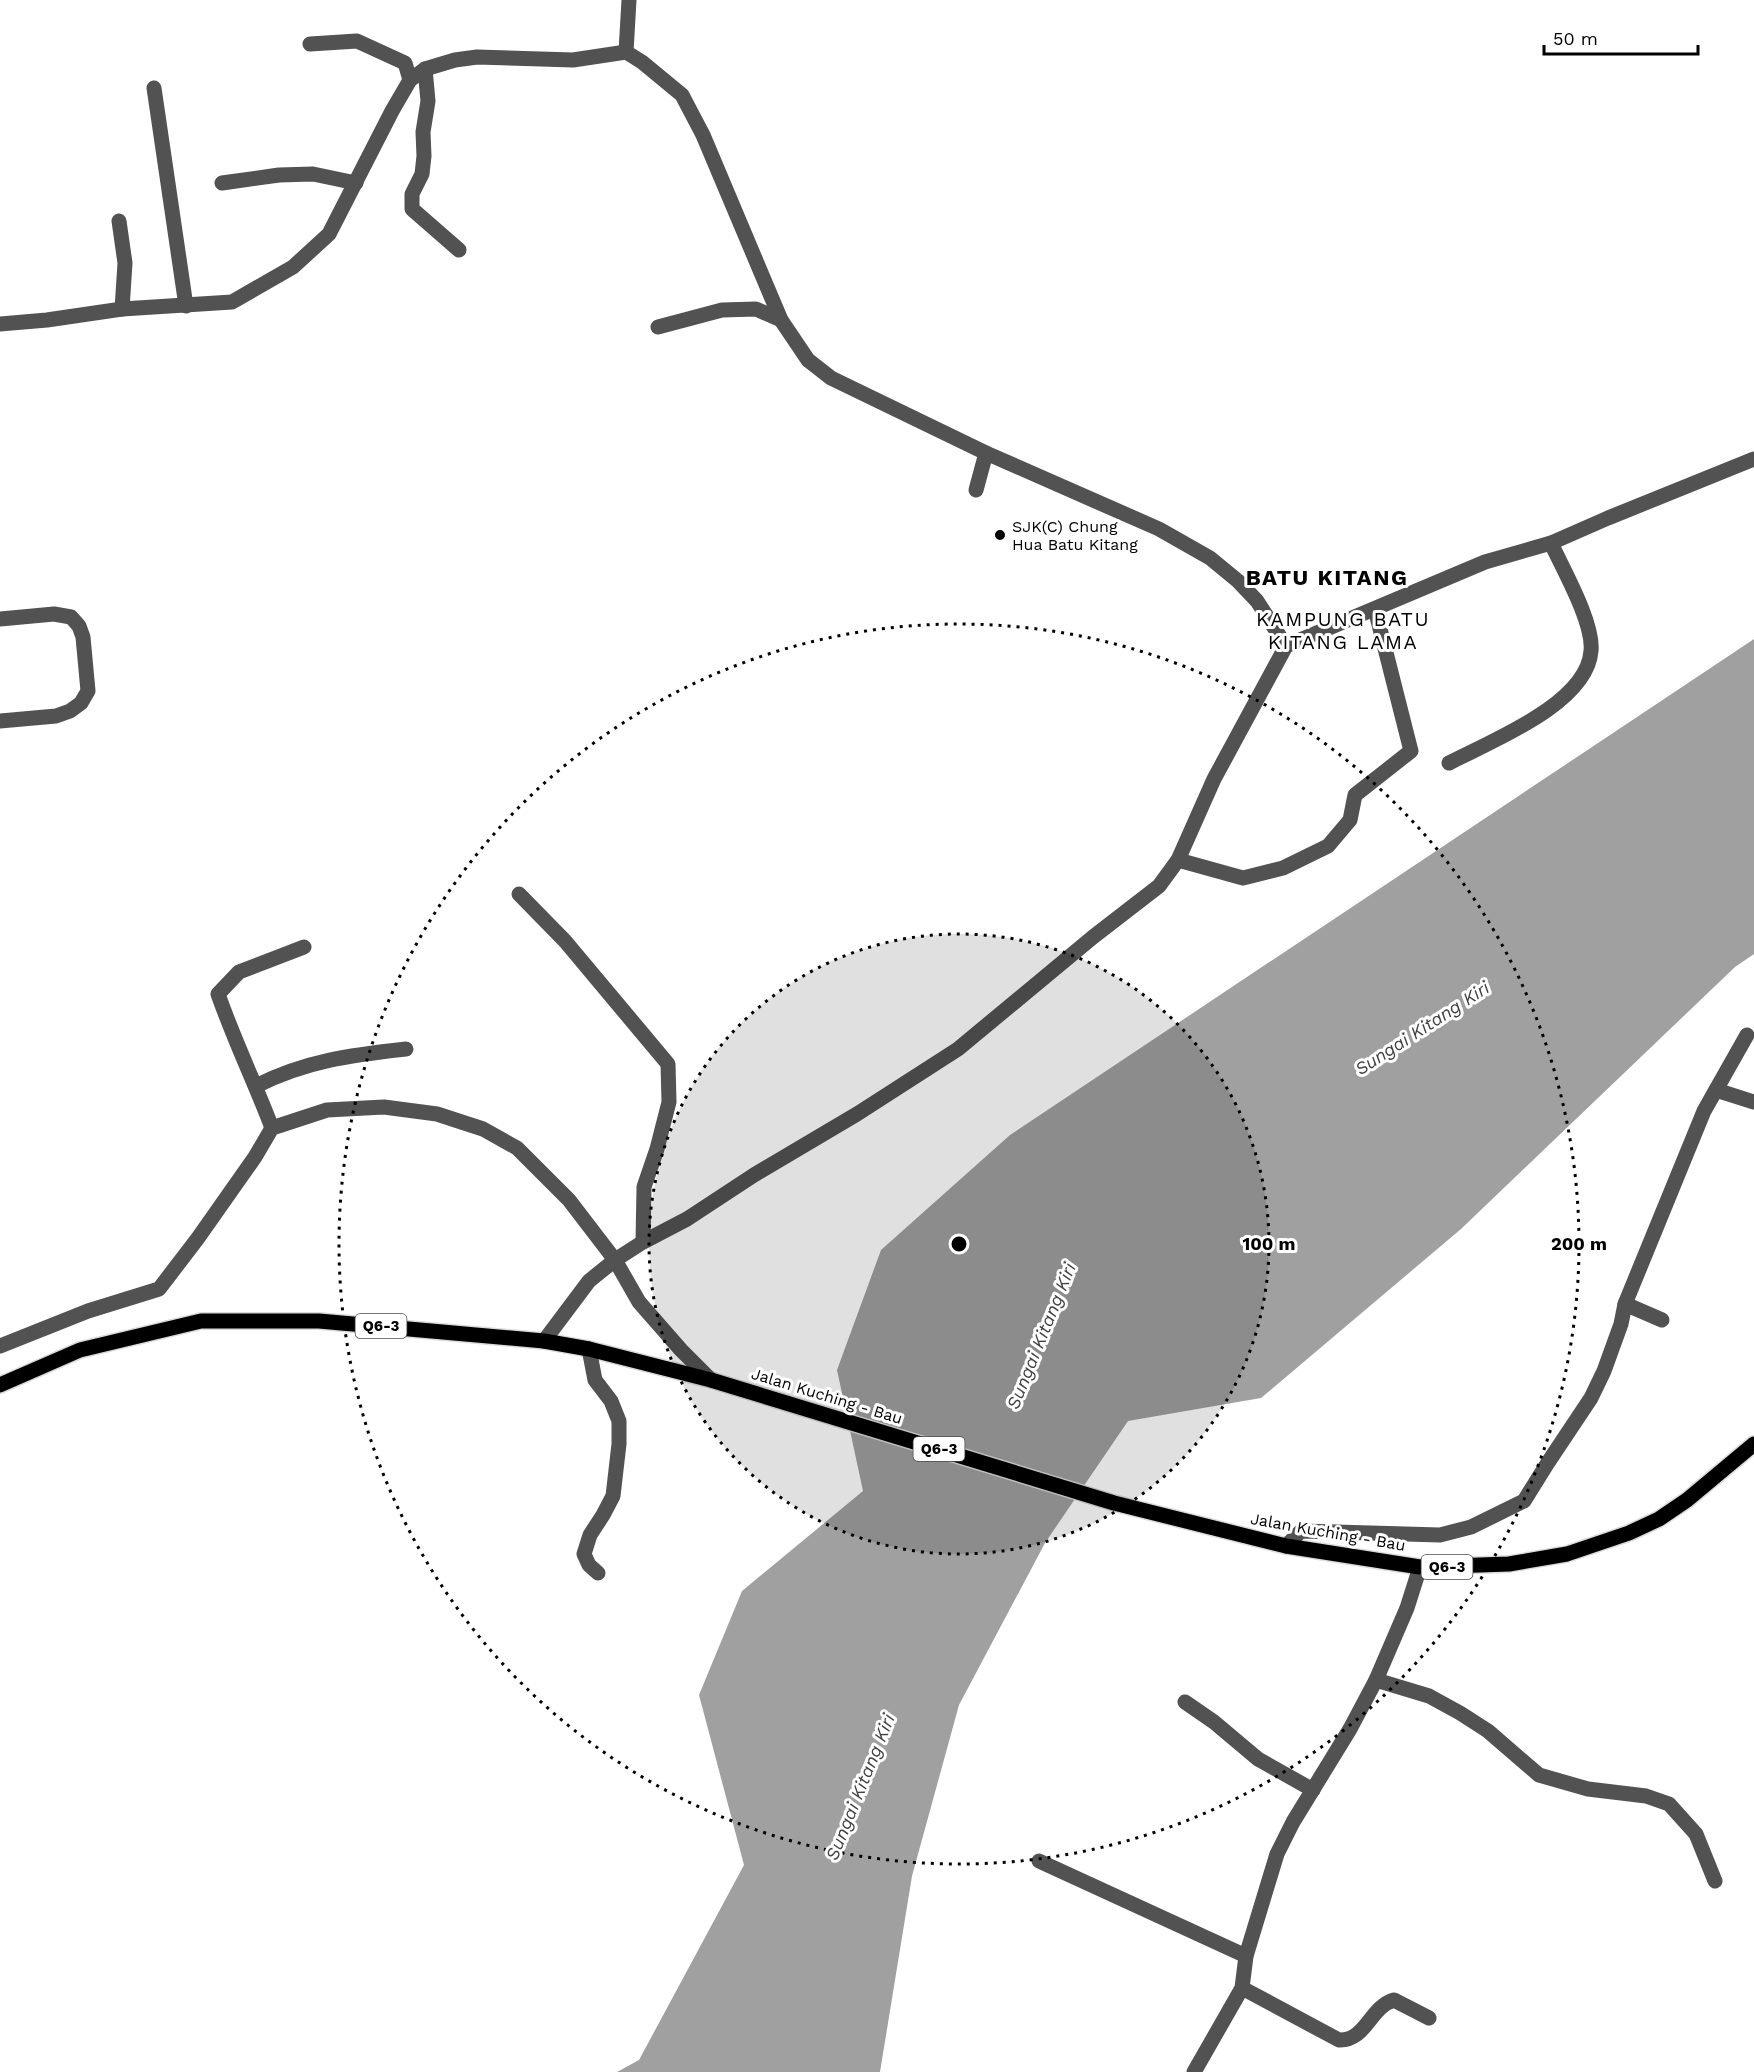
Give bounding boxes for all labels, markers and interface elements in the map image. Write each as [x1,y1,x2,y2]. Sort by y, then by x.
scale bar [1544,18,1698,56]
text: 50 m [1553,28,1598,49]
place label: SJK(C) Chung Hua Batu Kitang [1012,517,1138,554]
marker: SJK(C) Chung Hua Batu Kitang [993,528,1007,542]
district label: BATU KITANG [1246,565,1408,590]
district label: KAMPUNG BATU KITANG LAMA [1256,607,1430,654]
water label: Sungai Kitang Kiri [1351,976,1494,1079]
text: 100 m [1242,1233,1296,1254]
text: 200 m [1551,1233,1607,1254]
centre of rings [949,1234,969,1254]
water label: Sungai Kitang Kiri [1002,1259,1080,1412]
road number: Q6-3 [356,1314,406,1338]
street label: Jalan Kuching - Bau [749,1364,905,1428]
road number: Q6-3 [914,1437,964,1461]
street label: Jalan Kuching - Bau [1249,1509,1407,1555]
road number: Q6-3 [1422,1555,1472,1579]
water label: Sungai Kitang Kiri [821,1710,899,1863]

